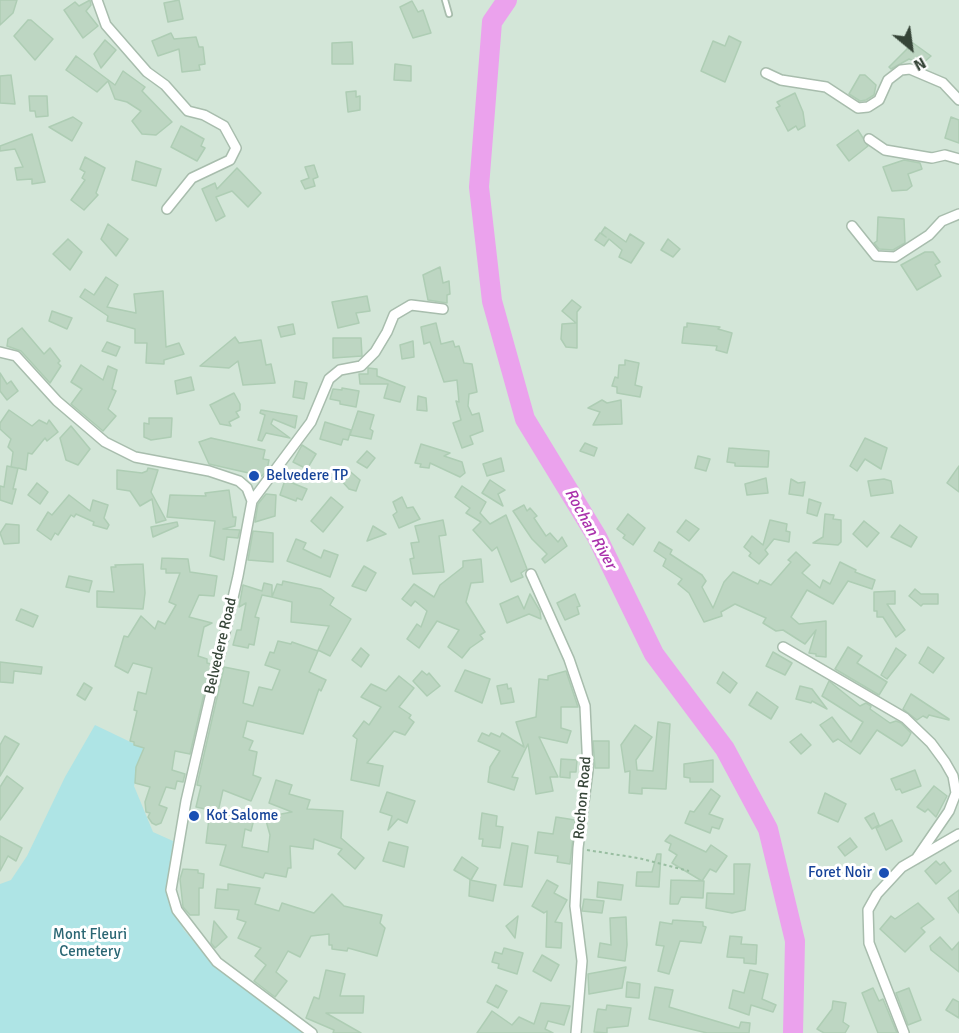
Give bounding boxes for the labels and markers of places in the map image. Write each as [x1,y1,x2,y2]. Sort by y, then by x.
place label: Belvedere TP [266,467,348,485]
marker: Belvedere TP [247,469,261,483]
place label: Kot Salome [206,807,278,825]
marker: Kot Salome [187,809,201,823]
place label: Foret Noir [808,864,872,882]
marker: Foret Noir [877,866,891,880]

